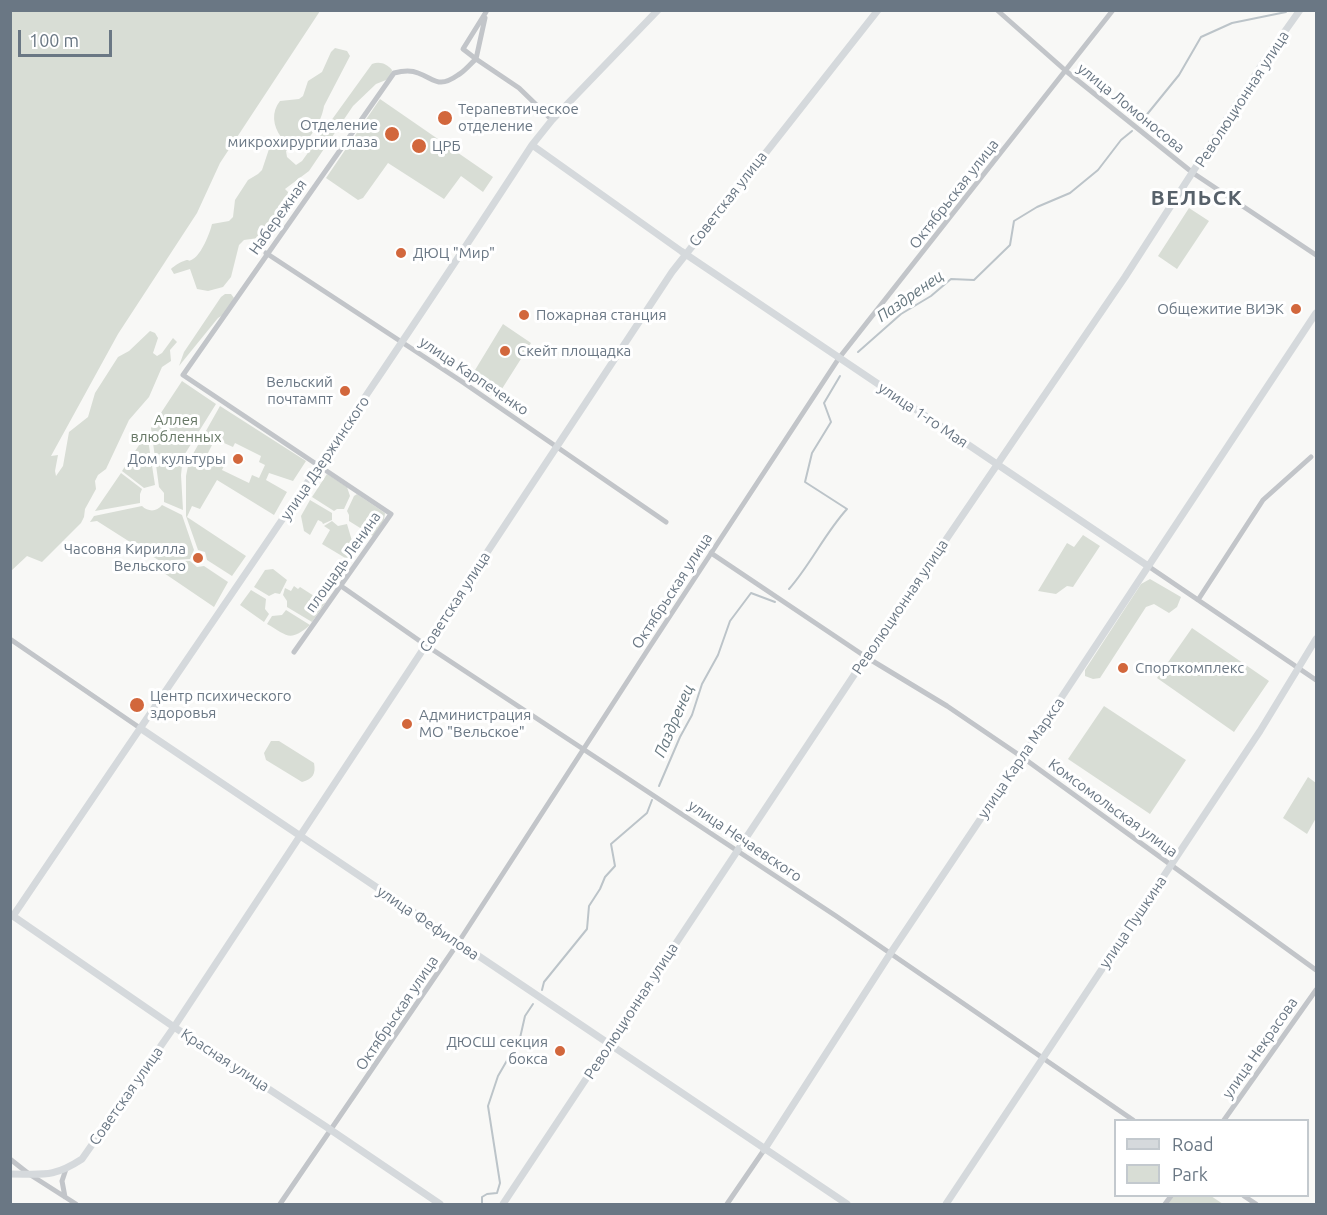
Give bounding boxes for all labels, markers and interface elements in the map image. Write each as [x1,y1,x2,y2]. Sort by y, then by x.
scale bar [21,18,116,56]
street label: Революционная улица [1191,27,1293,171]
text: 100 m [29,30,79,50]
street label: улица Ломоносова [1074,59,1188,157]
place label: Терапевтическое отделение [458,100,579,135]
marker: Терапевтическое отделение [436,109,454,127]
place label: Отделение микрохирургии глаза [228,116,378,151]
marker: Отделение микрохирургии глаза [383,125,401,143]
street label: Октябрьская улица [906,136,1002,252]
marker: ЦРБ [410,137,428,155]
place label: ЦРБ [432,137,461,155]
street label: Советская улица [685,148,771,250]
street label: Набережная [245,176,311,258]
district label: ВЕЛЬСК [1151,185,1243,211]
place label: ДЮЦ "Мир" [413,244,495,262]
marker: ДЮЦ "Мир" [394,246,408,260]
water label: Паздренец [873,266,947,326]
place label: Общежитие ВИЭК [1157,300,1284,318]
marker: Общежитие ВИЭК [1289,302,1303,316]
place label: Пожарная станция [536,306,666,324]
marker: Пожарная станция [517,308,531,322]
street label: улица Карпеченко [416,333,532,419]
place label: Скейт площадка [517,342,631,360]
marker: Скейт площадка [498,344,512,358]
place label: Вельский почтампт [266,373,333,408]
street label: улица 1-го Мая [875,378,971,452]
marker: Вельский почтампт [338,384,352,398]
street label: улица Дзержинского [277,393,373,523]
park label: Аллея влюбленных [130,411,222,446]
place label: Дом культуры [128,450,226,468]
marker: Дом культуры [231,452,245,466]
street label: площадь Ленина [302,508,384,616]
street label: Октябрьская улица [628,530,716,652]
street label: Революционная улица [848,536,952,678]
place label: Часовня Кирилла Вельского [64,540,186,575]
street label: Советская улица [416,548,494,656]
marker: Часовня Кирилла Вельского [191,551,205,565]
place label: Спорткомплекс [1135,659,1244,677]
marker: Спорткомплекс [1116,661,1130,675]
water label: Паздренец [650,682,698,760]
place label: Центр психического здоровья [150,687,292,722]
street label: улица Карла Маркса [974,694,1068,822]
marker: Центр психического здоровья [128,696,146,714]
place label: Администрация МО "Вельское" [419,706,531,741]
marker: Администрация МО "Вельское" [400,717,414,731]
street label: Комсомольская улица [1045,755,1181,861]
street label: улица Нечаевского [685,796,805,886]
street label: улица Пушкина [1096,872,1170,972]
street label: улица Фефилова [373,882,483,964]
street label: Революционная улица [580,939,682,1083]
street label: Октябрьская улица [352,952,442,1074]
street label: улица Некрасова [1218,994,1302,1102]
street label: Красная улица [177,1025,273,1095]
place label: ДЮСШ секция бокса [446,1033,548,1068]
street label: Советская улица [85,1043,167,1149]
marker: ДЮСШ секция бокса [553,1044,567,1058]
legend [1114,1119,1309,1197]
text: Road [1172,1134,1214,1154]
text: Park [1172,1164,1208,1184]

